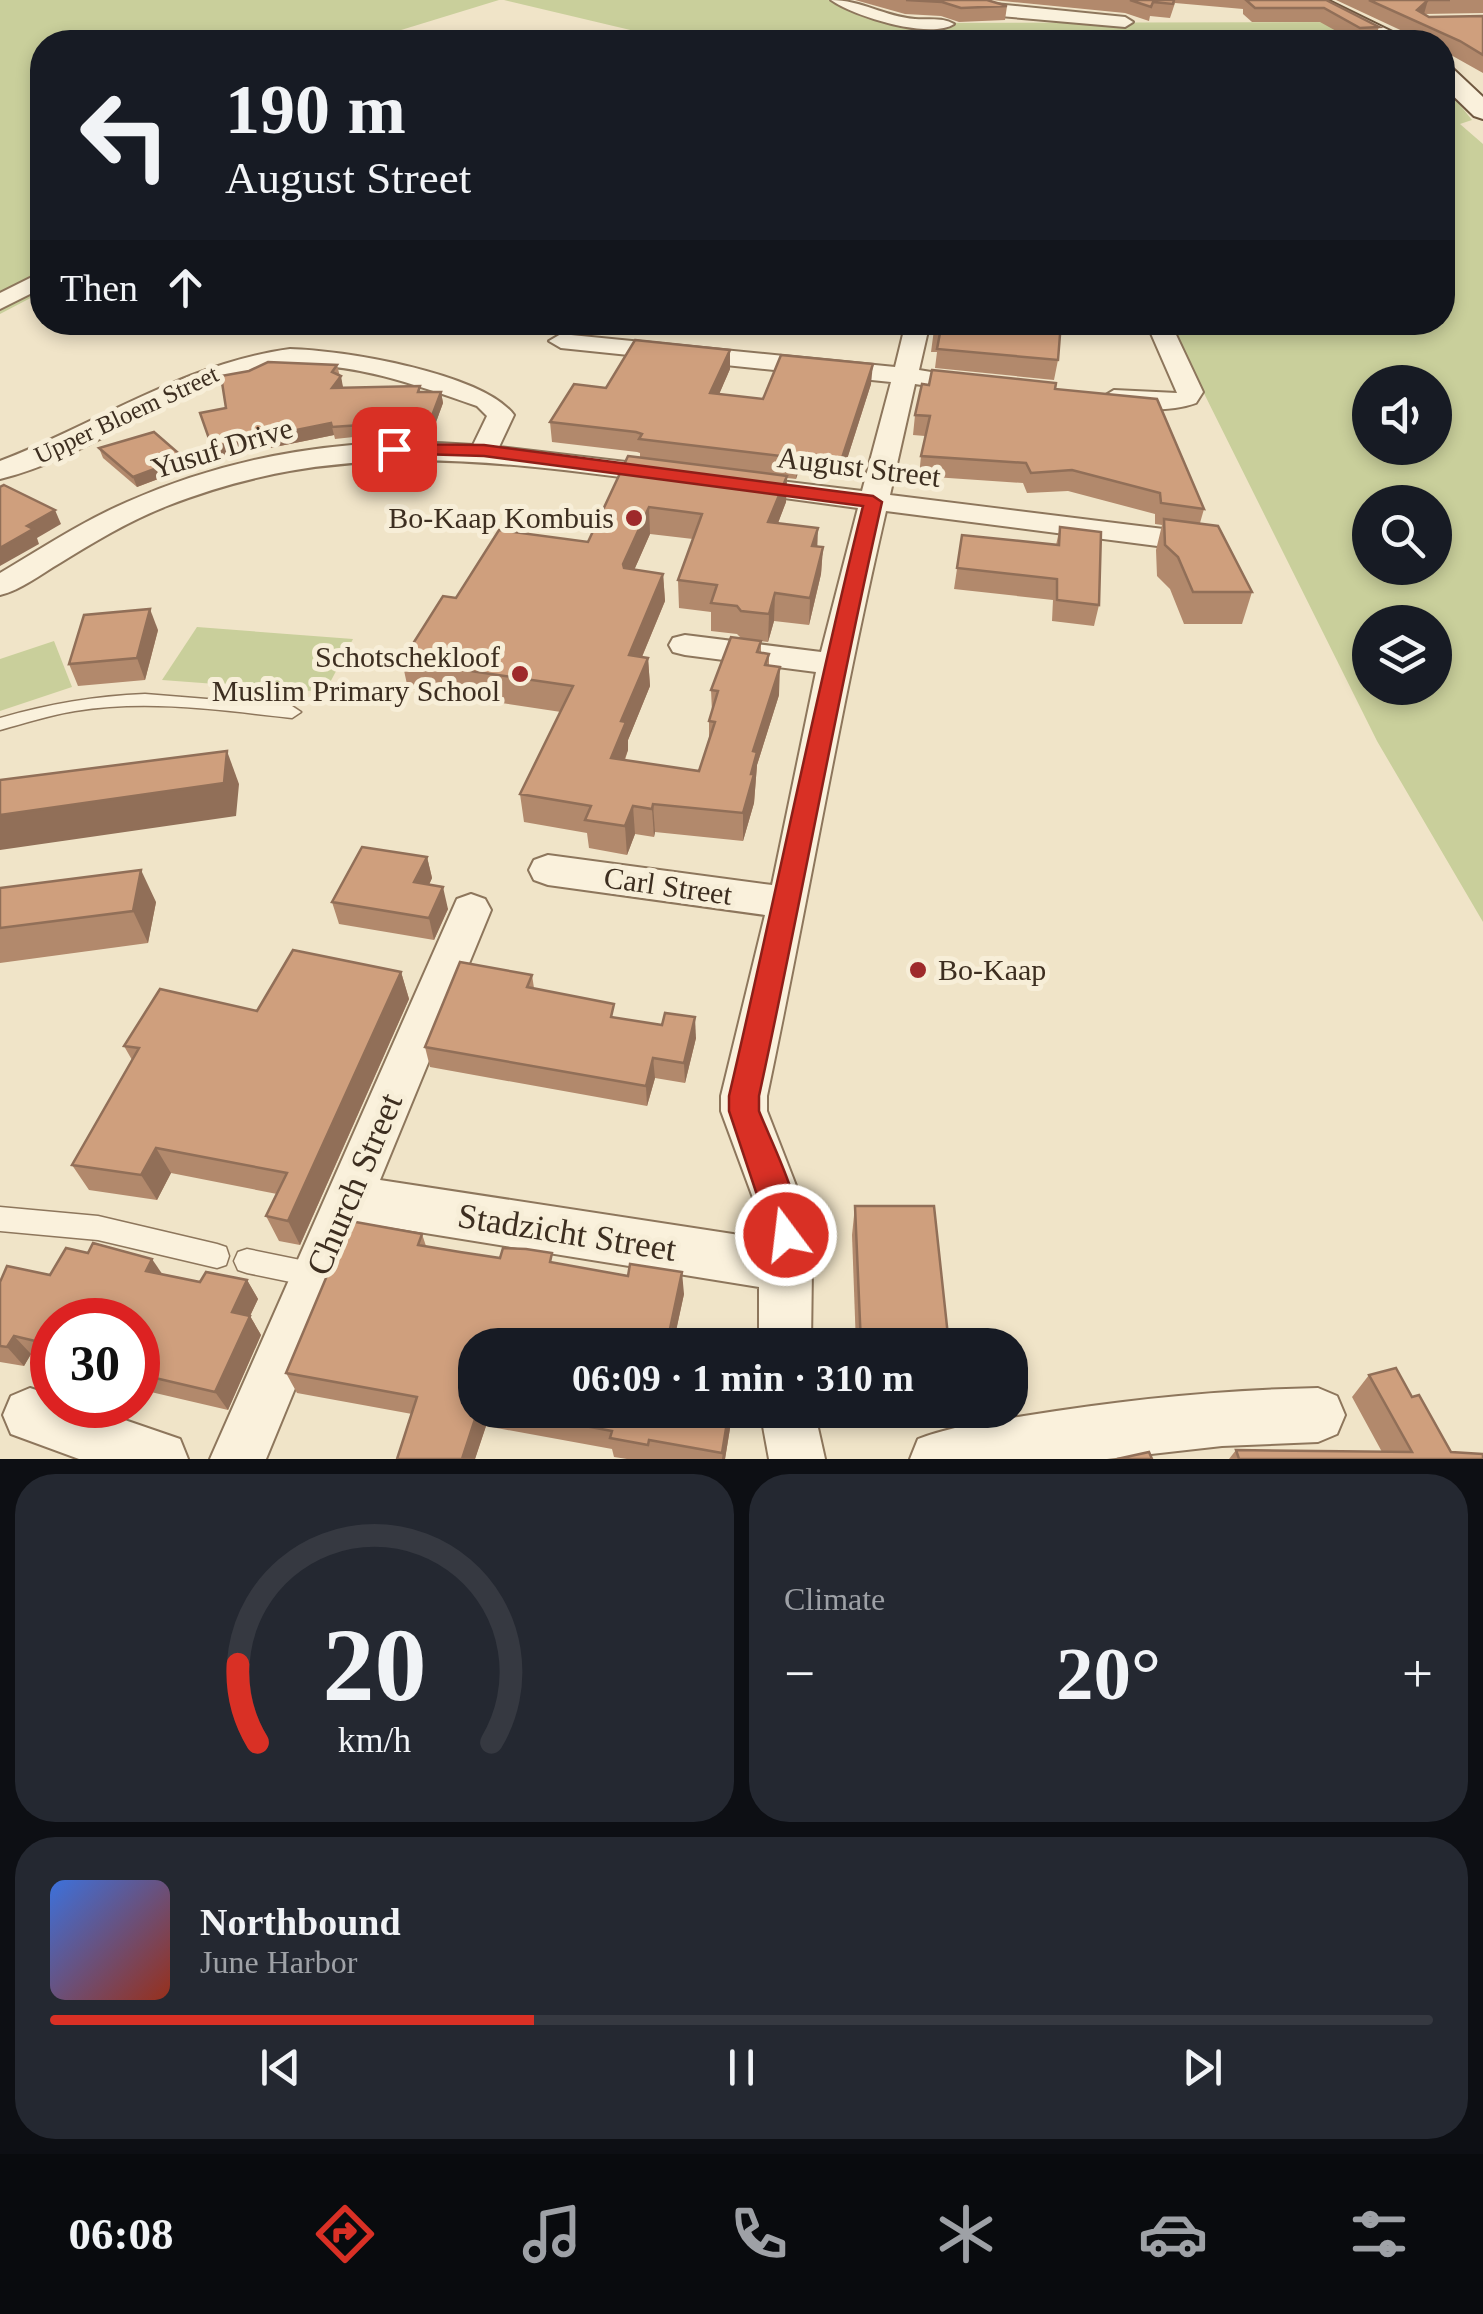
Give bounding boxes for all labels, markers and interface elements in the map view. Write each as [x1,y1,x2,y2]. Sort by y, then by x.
icon: left [60,70,190,200]
text: 190 m [225,71,406,148]
text: August Street [225,153,471,203]
icon: ahead [158,260,213,315]
text: Then [60,267,138,309]
street label: Upper Bloem Street [30,360,223,469]
map controls [1352,365,1452,705]
button: sound [1352,365,1452,465]
pin [352,407,437,492]
street label: Yusuf Drive [147,410,296,485]
icon: arrive [367,422,422,477]
street label: August Street [776,440,943,493]
button: search [1352,485,1452,585]
place label: Bo-Kaap Kombuis [388,501,614,534]
marker: Bo-Kaap Kombuis [623,507,645,529]
button: layers [1352,605,1452,705]
place label: Schotschekloof Muslim Primary School [212,640,500,707]
marker: Schotschekloof Muslim Primary School [509,663,531,685]
street label: Carl Street [602,860,735,911]
place label: Bo-Kaap [938,953,1046,986]
marker: Bo-Kaap [907,959,929,981]
street label: Church Street [299,1087,410,1281]
position arrow [734,1183,838,1287]
street label: Stadzicht Street [455,1196,679,1269]
speed limit sign: 30 [30,1298,160,1428]
text: 06:09 · 1 min · 310 m [572,1357,914,1399]
text: Climate [784,1581,885,1617]
text: 20 [323,1607,427,1722]
text: 20° [1056,1632,1161,1715]
text: − [784,1643,815,1704]
text: + [1402,1643,1433,1704]
text: km/h [338,1720,411,1760]
text: Northbound [200,1901,401,1943]
text: June Harbor [200,1944,357,1980]
icon: previous [253,2040,308,2095]
icon: pause [714,2040,769,2095]
icon: next [1175,2040,1230,2095]
icon: directions [310,2199,380,2269]
icon: music [517,2199,587,2269]
icon: phone [724,2199,794,2269]
icon: climate [931,2199,1001,2269]
icon: car [1138,2199,1208,2269]
icon: filters [1344,2199,1414,2269]
text: 06:08 [68,2209,173,2259]

